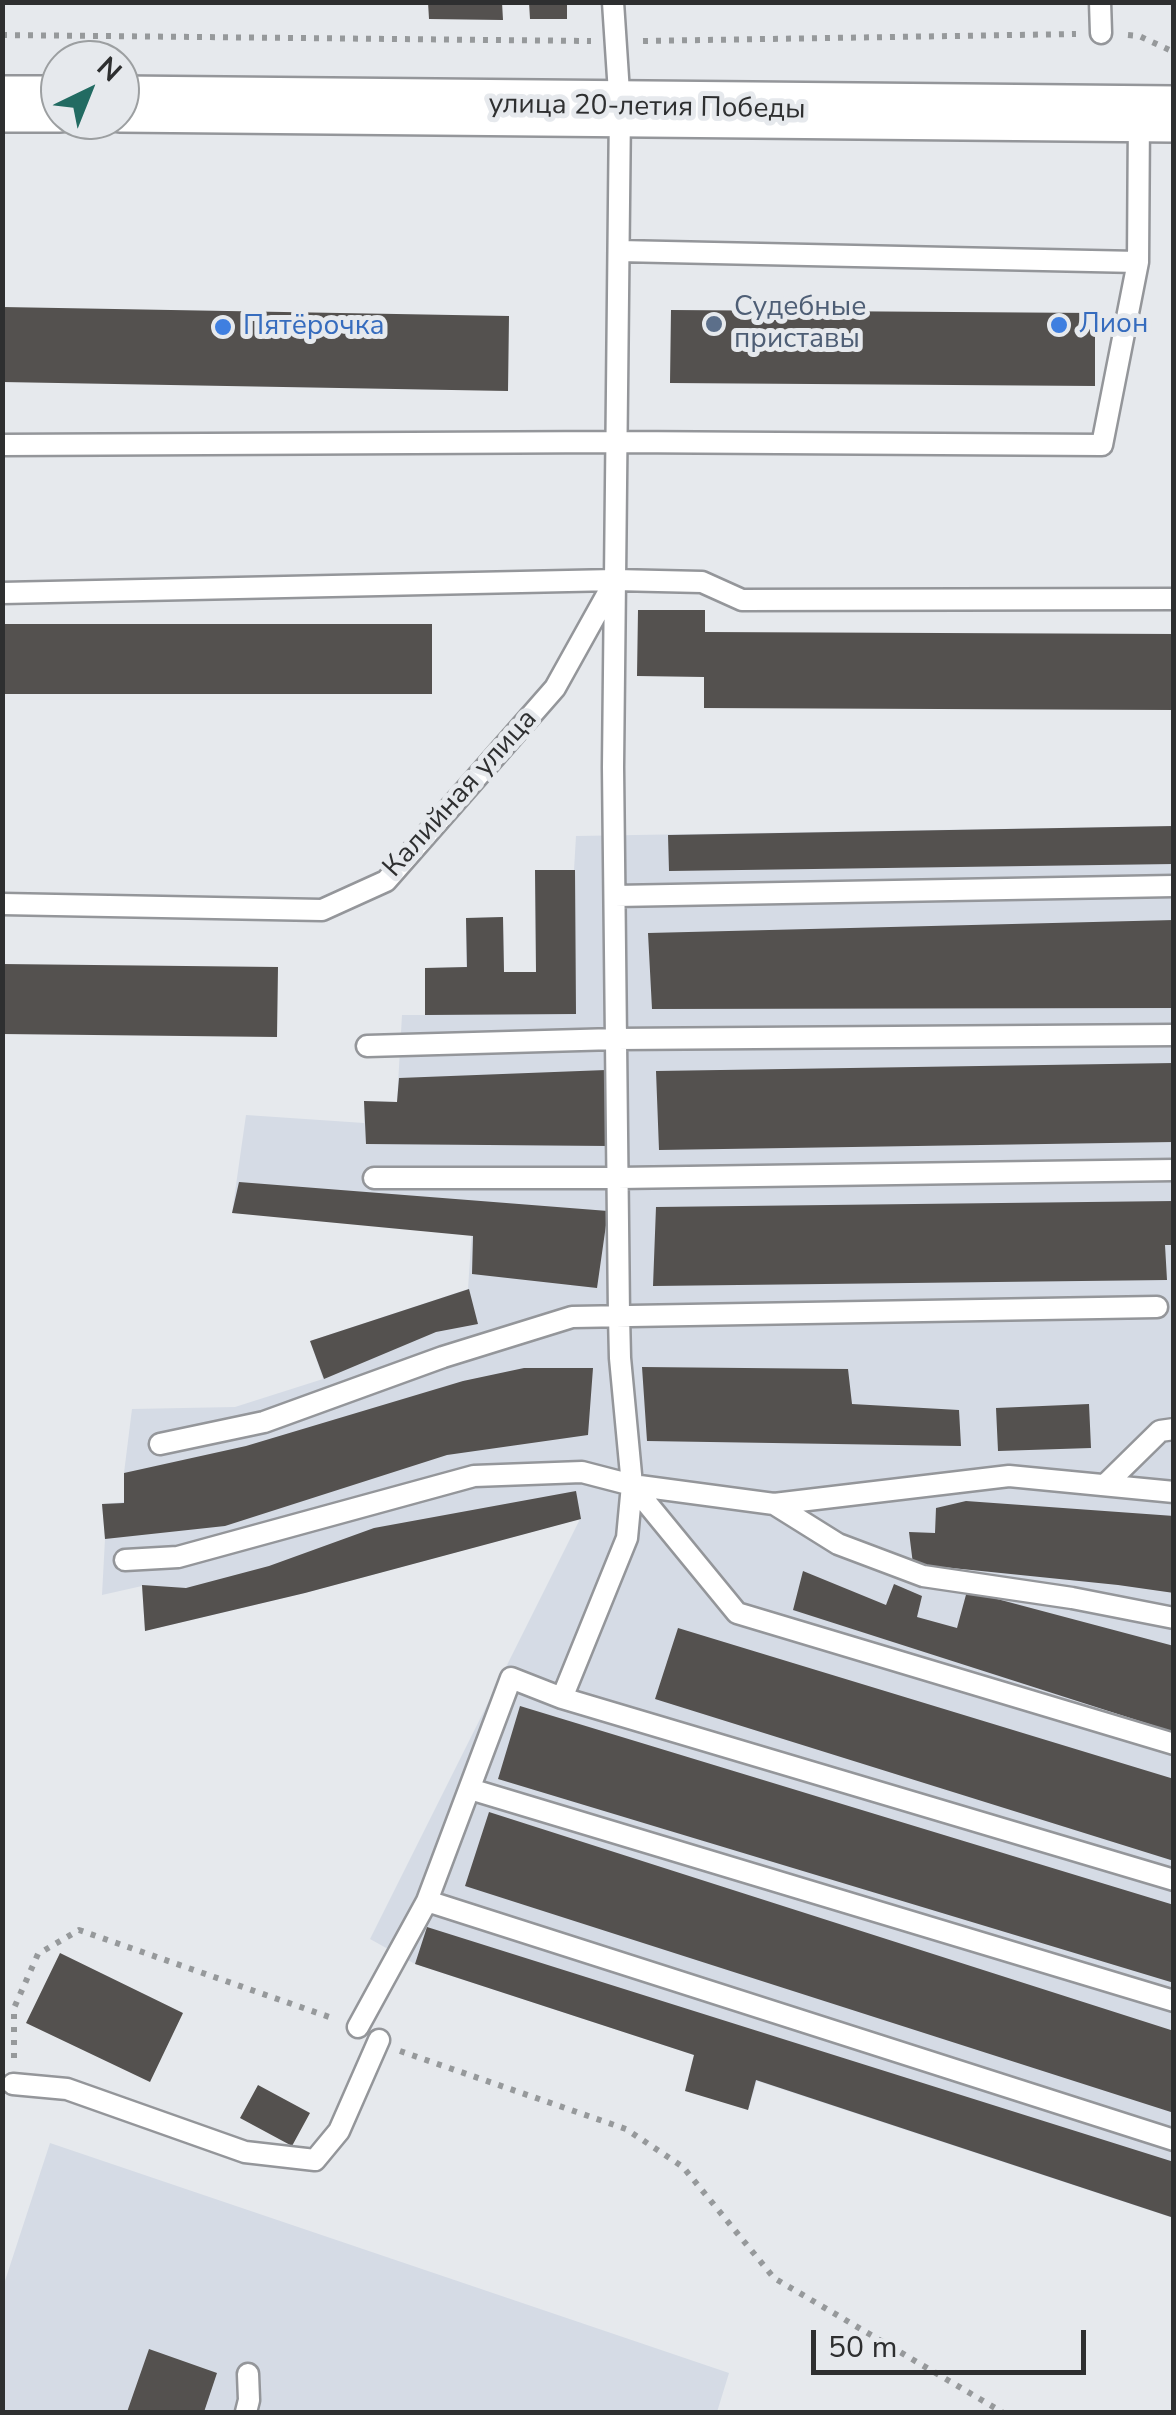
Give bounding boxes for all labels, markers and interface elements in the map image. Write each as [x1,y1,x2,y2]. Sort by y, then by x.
north arrow [40,40,140,140]
text: N [88,48,130,91]
street label: улица 20-летия Победы [488,88,806,128]
place label: Судебные приставы [734,291,866,357]
place label: Лион [1079,308,1148,342]
place label: Пятёрочка [243,310,385,344]
marker: Судебные приставы [703,313,725,335]
marker: Лион [1048,314,1070,336]
marker: Пятёрочка [212,316,234,338]
street label: Калийная улица [377,703,545,885]
scale bar [816,2310,1091,2372]
text: 50 m [828,2327,897,2368]

